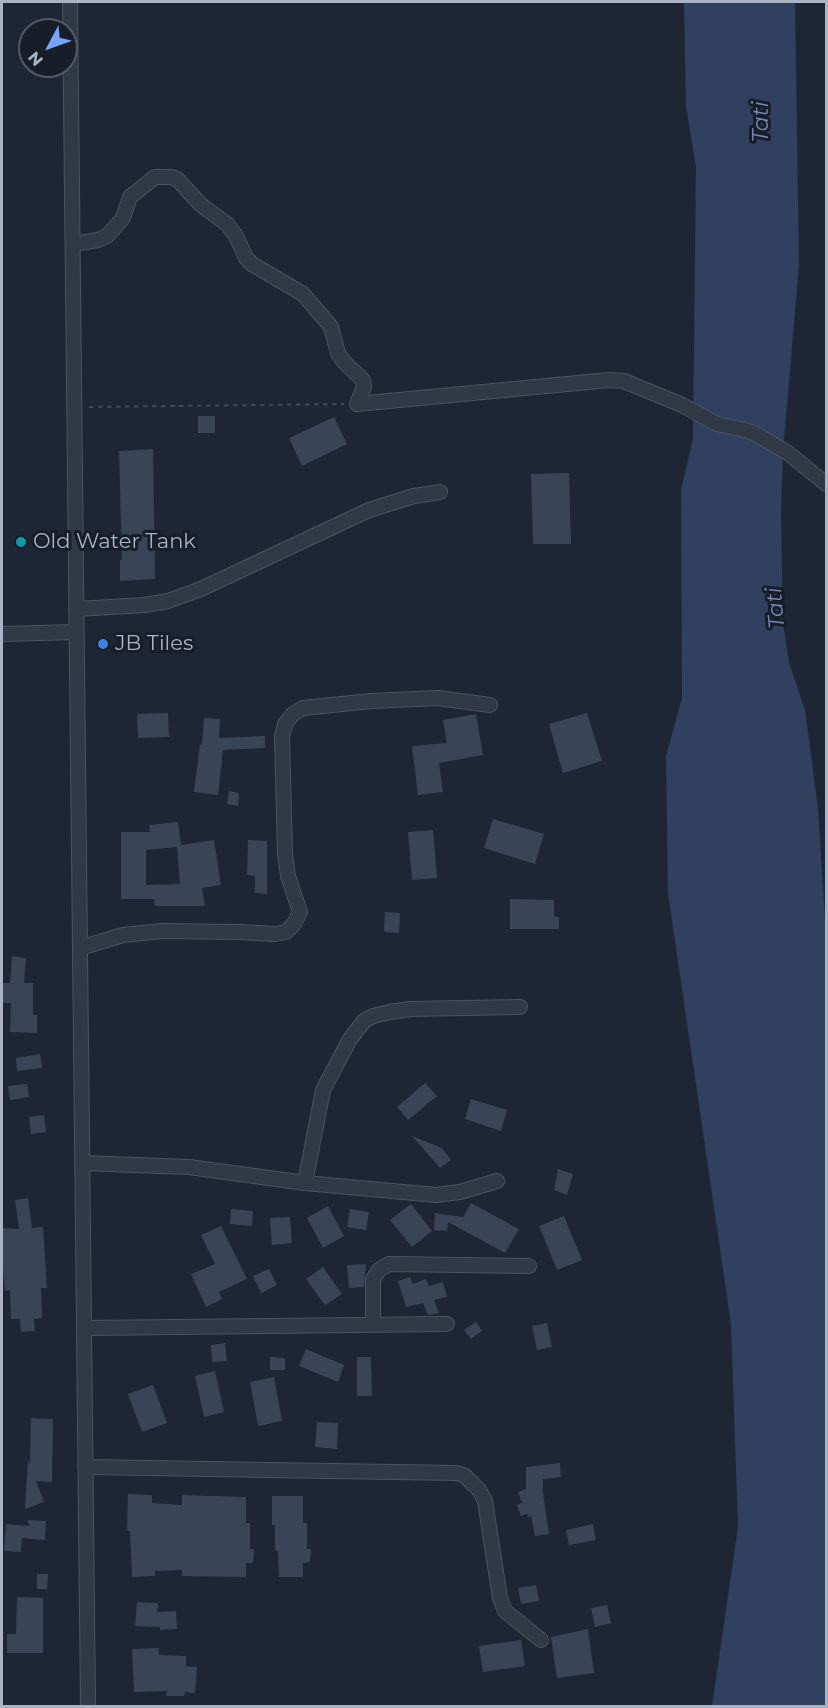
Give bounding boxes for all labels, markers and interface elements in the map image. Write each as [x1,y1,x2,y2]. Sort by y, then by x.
north arrow [18,18,78,78]
text: N [24,48,47,70]
water label: Tati [749,101,775,143]
place label: Old Water Tank [33,529,196,555]
marker: Old Water Tank [14,535,28,549]
water label: Tati [761,586,791,630]
place label: JB Tiles [115,631,193,657]
marker: JB Tiles [96,637,110,651]

